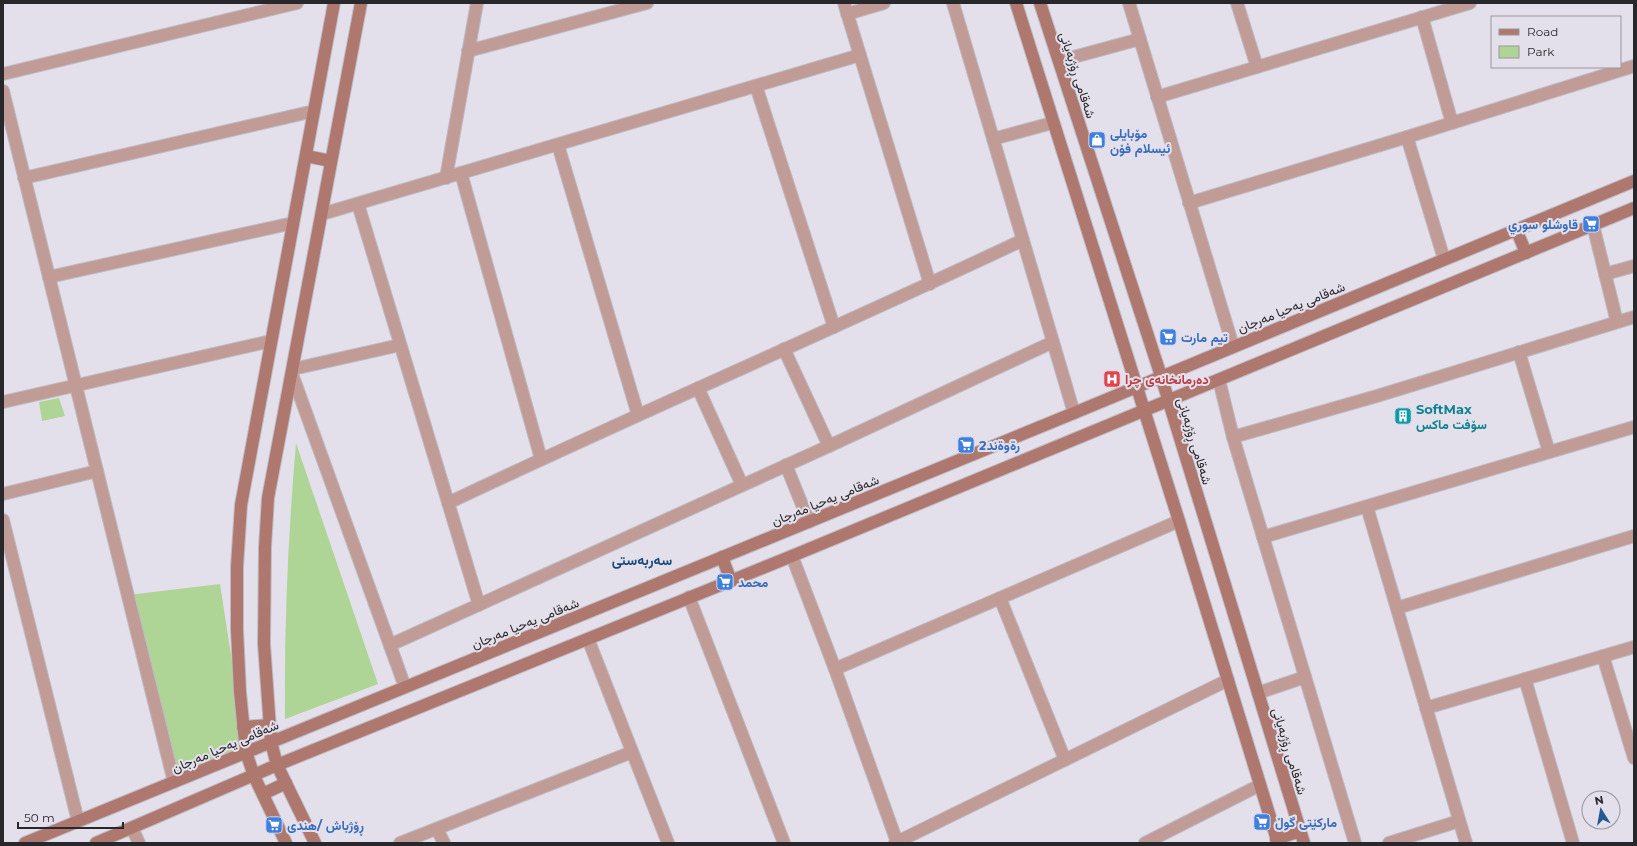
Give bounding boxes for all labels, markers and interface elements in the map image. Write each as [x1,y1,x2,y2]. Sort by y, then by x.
legend [1491,16,1621,68]
text: Road [1527,24,1558,39]
street label: شەقامی ڕۆژبەیانی [1054,30,1099,121]
text: Park [1527,44,1555,59]
place label: مۆبایلی ئیسلام فۆن [1110,125,1170,157]
shop icon: مۆبایلی ئیسلام فۆن [1087,130,1107,150]
supermarket icon: قاوشلو سوري [1581,214,1601,234]
place label: قاوشلو سوري [1508,216,1578,235]
street label: شەقامی یەحیا مەرجان [1235,278,1347,337]
supermarket icon: تیم مارت [1158,327,1178,347]
place label: تیم مارت [1181,329,1228,346]
hospital icon: دەرمانخانەی چرا [1102,369,1122,389]
place label: دەرمانخانەی چرا [1125,371,1209,389]
street label: شەقامی ڕۆژبەیانی [1171,396,1216,487]
place label: SoftMax سۆفت ماکس [1416,401,1487,433]
building icon: SoftMax سۆفت ماکس [1393,406,1413,426]
supermarket icon: رةوةند2 [956,435,976,455]
place label: رةوةند2 [979,437,1020,454]
street label: شەقامی یەحیا مەرجان [769,471,881,530]
district label: سه‌ربه‌ستی [612,551,672,569]
supermarket icon: محمد [715,572,735,592]
place label: محمد [738,574,768,590]
street label: شەقامی یەحیا مەرجان [469,594,581,653]
street label: شەقامی ڕۆژبەیانی [1266,706,1311,797]
street label: شەقامی یەحیا مەرجان [169,716,281,777]
north arrow [1581,790,1621,830]
text: N [1593,792,1605,808]
scale bar [18,804,123,830]
text: 50 m [24,810,55,825]
supermarket icon: مارکێتی گوڵ [1252,812,1272,832]
place label: مارکێتی گوڵ [1275,814,1337,831]
supermarket icon: ڕۆژباش /ھندی [264,815,284,835]
place label: ڕۆژباش /ھندی [287,817,364,836]

